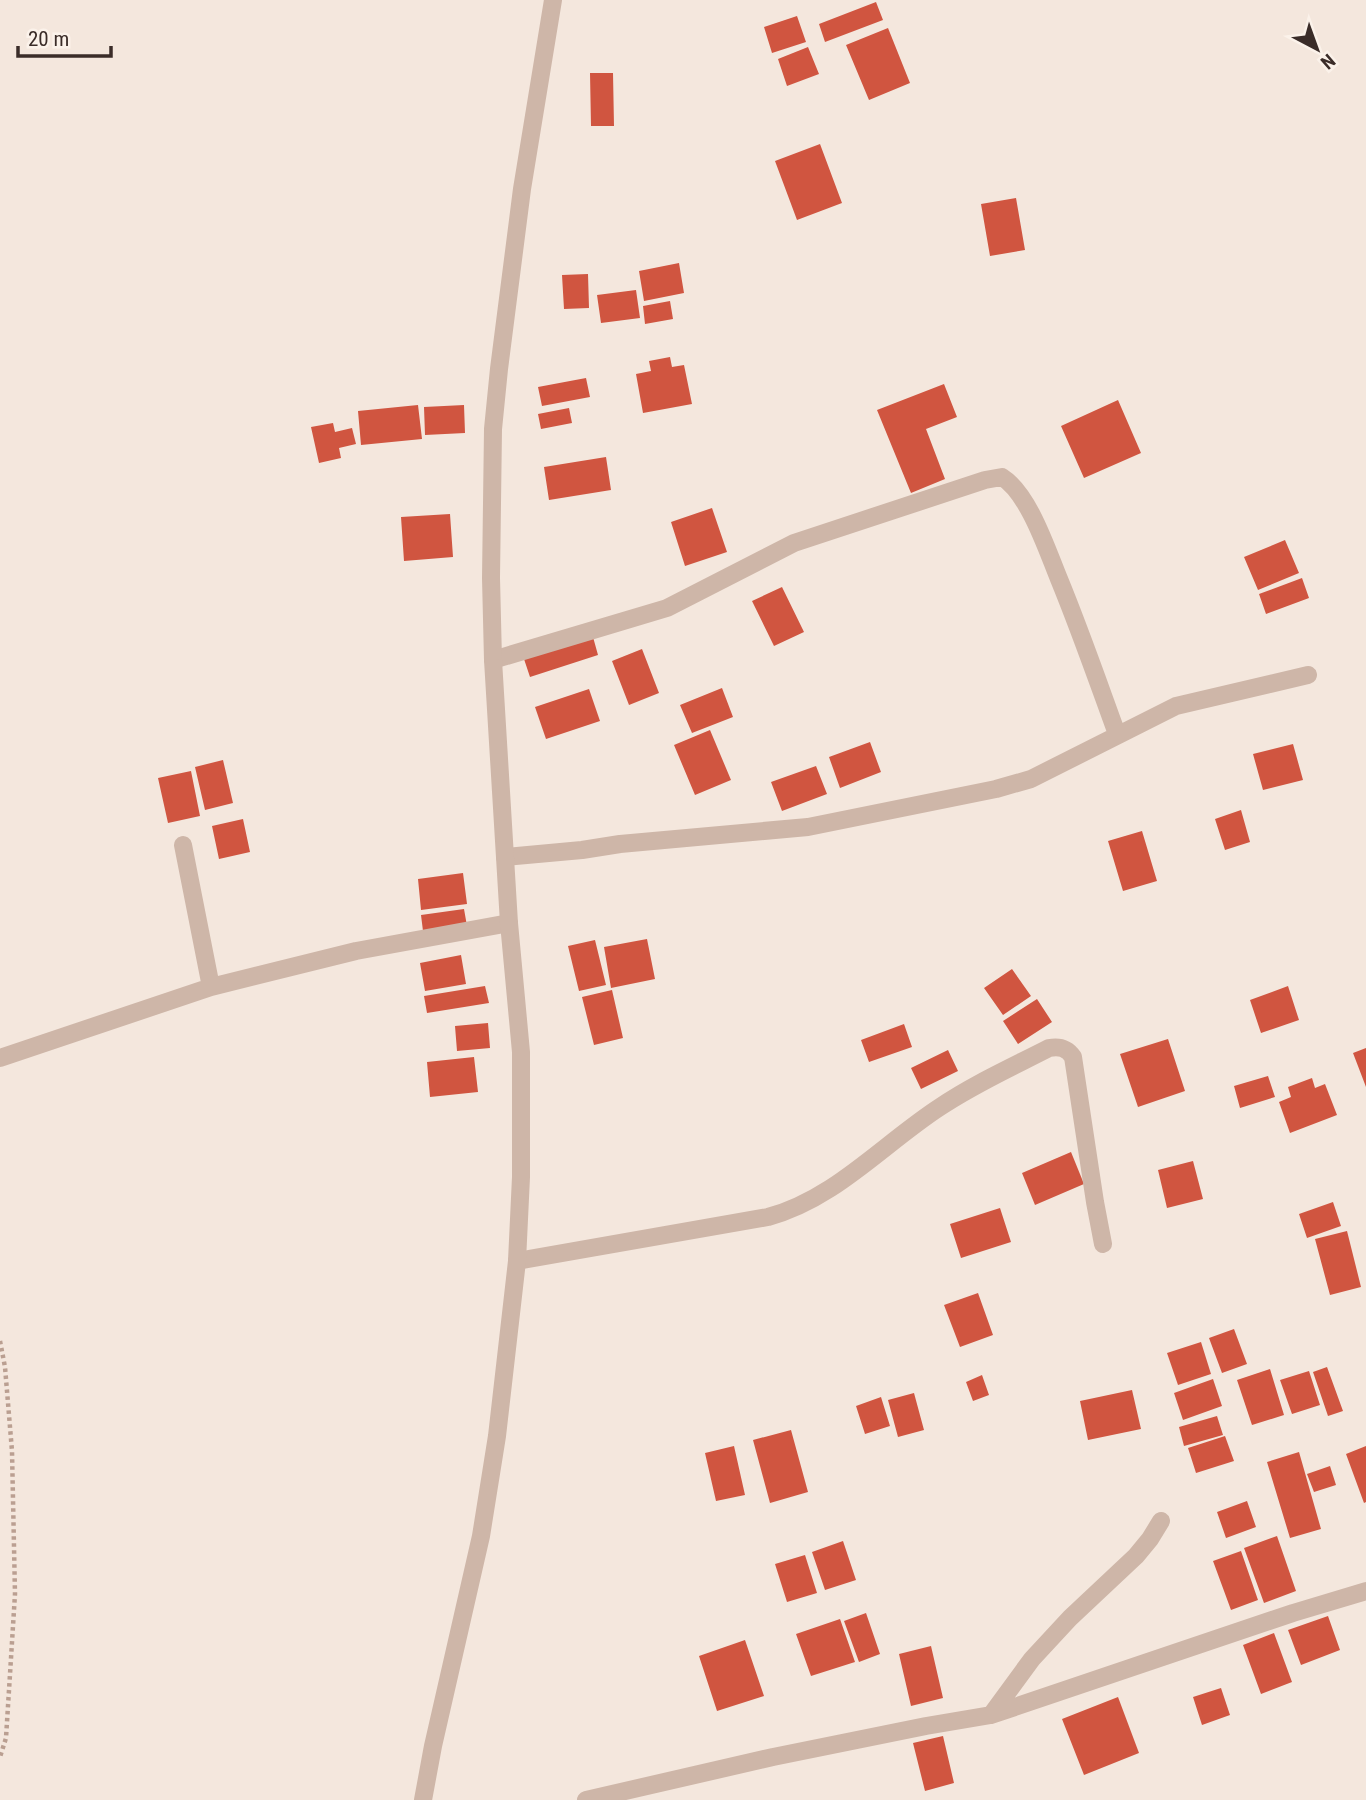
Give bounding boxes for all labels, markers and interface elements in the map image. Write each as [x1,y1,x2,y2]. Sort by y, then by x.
scale bar [18,14,110,58]
north arrow [1282,14,1352,84]
text: 20 m [28,27,69,51]
text: N [1316,49,1340,74]

